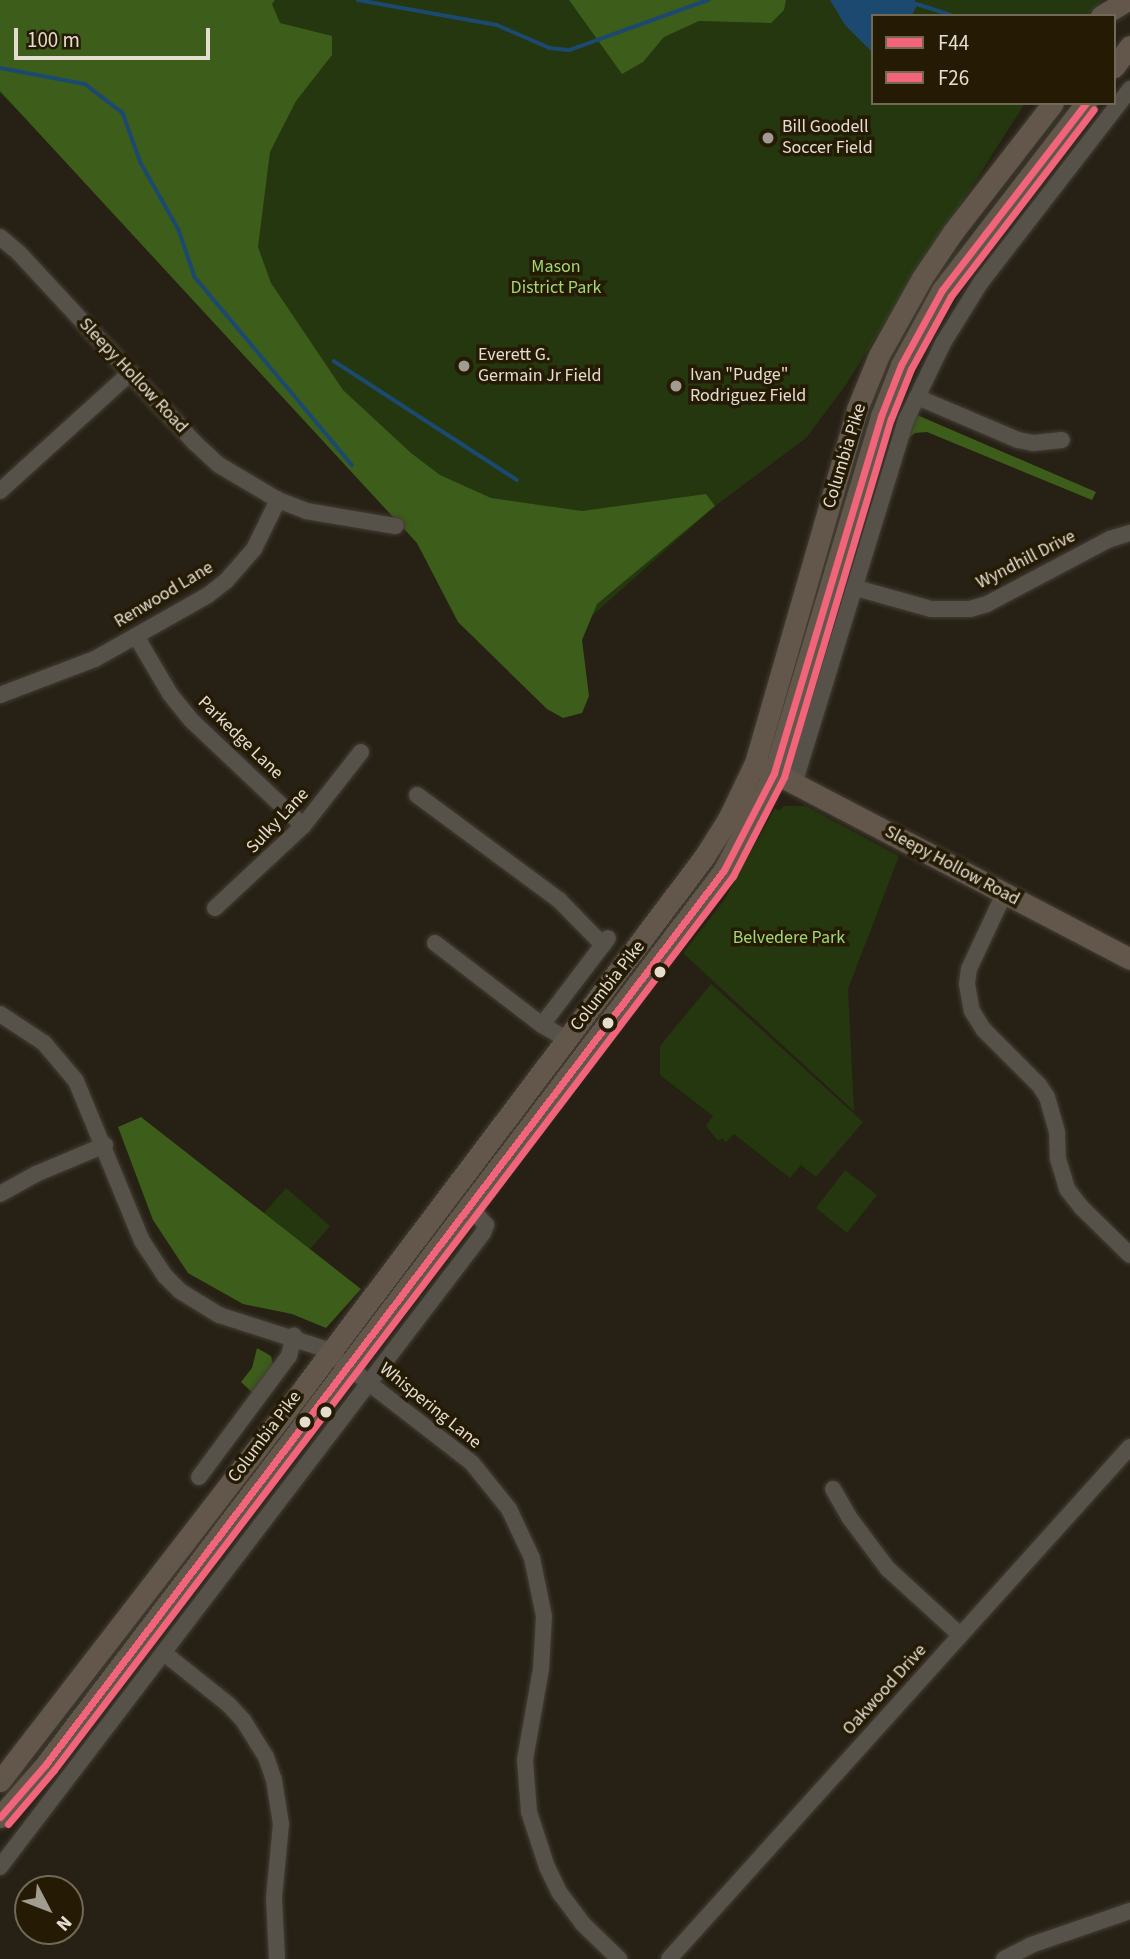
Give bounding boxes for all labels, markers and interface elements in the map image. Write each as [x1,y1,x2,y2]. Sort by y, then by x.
scale bar [18,14,214,58]
legend [871,14,1116,105]
text: 100 m [27,25,80,55]
text: F44 [938,28,969,58]
text: F26 [938,63,969,93]
place label: Bill Goodell Soccer Field [782,117,873,160]
marker: Bill Goodell Soccer Field [760,130,776,146]
park label: Mason District Park [511,257,601,300]
street label: Sleepy Hollow Road [74,314,192,438]
place label: Everett G. Germain Jr Field [478,345,601,388]
marker: Everett G. Germain Jr Field [456,358,472,374]
place label: Ivan "Pudge" Rodriguez Field [690,365,806,408]
marker: Ivan "Pudge" Rodriguez Field [668,378,684,394]
street label: Columbia Pike [819,401,871,511]
street label: Wyndhill Drive [973,526,1079,594]
street label: Renwood Lane [111,557,217,633]
street label: Parkedge Lane [193,692,287,784]
street label: Sulky Lane [242,784,314,858]
street label: Sleepy Hollow Road [881,821,1023,911]
park label: Belvedere Park [733,927,845,949]
street label: Columbia Pike [566,937,650,1035]
unlabelled marker [653,965,667,979]
unlabelled marker [601,1016,615,1030]
street label: Whispering Lane [375,1358,485,1454]
street label: Columbia Pike [224,1387,306,1487]
unlabelled marker [319,1405,333,1419]
unlabelled marker [298,1415,312,1429]
street label: Oakwood Drive [839,1640,931,1740]
north arrow [14,1875,84,1945]
text: N [49,1909,78,1937]

